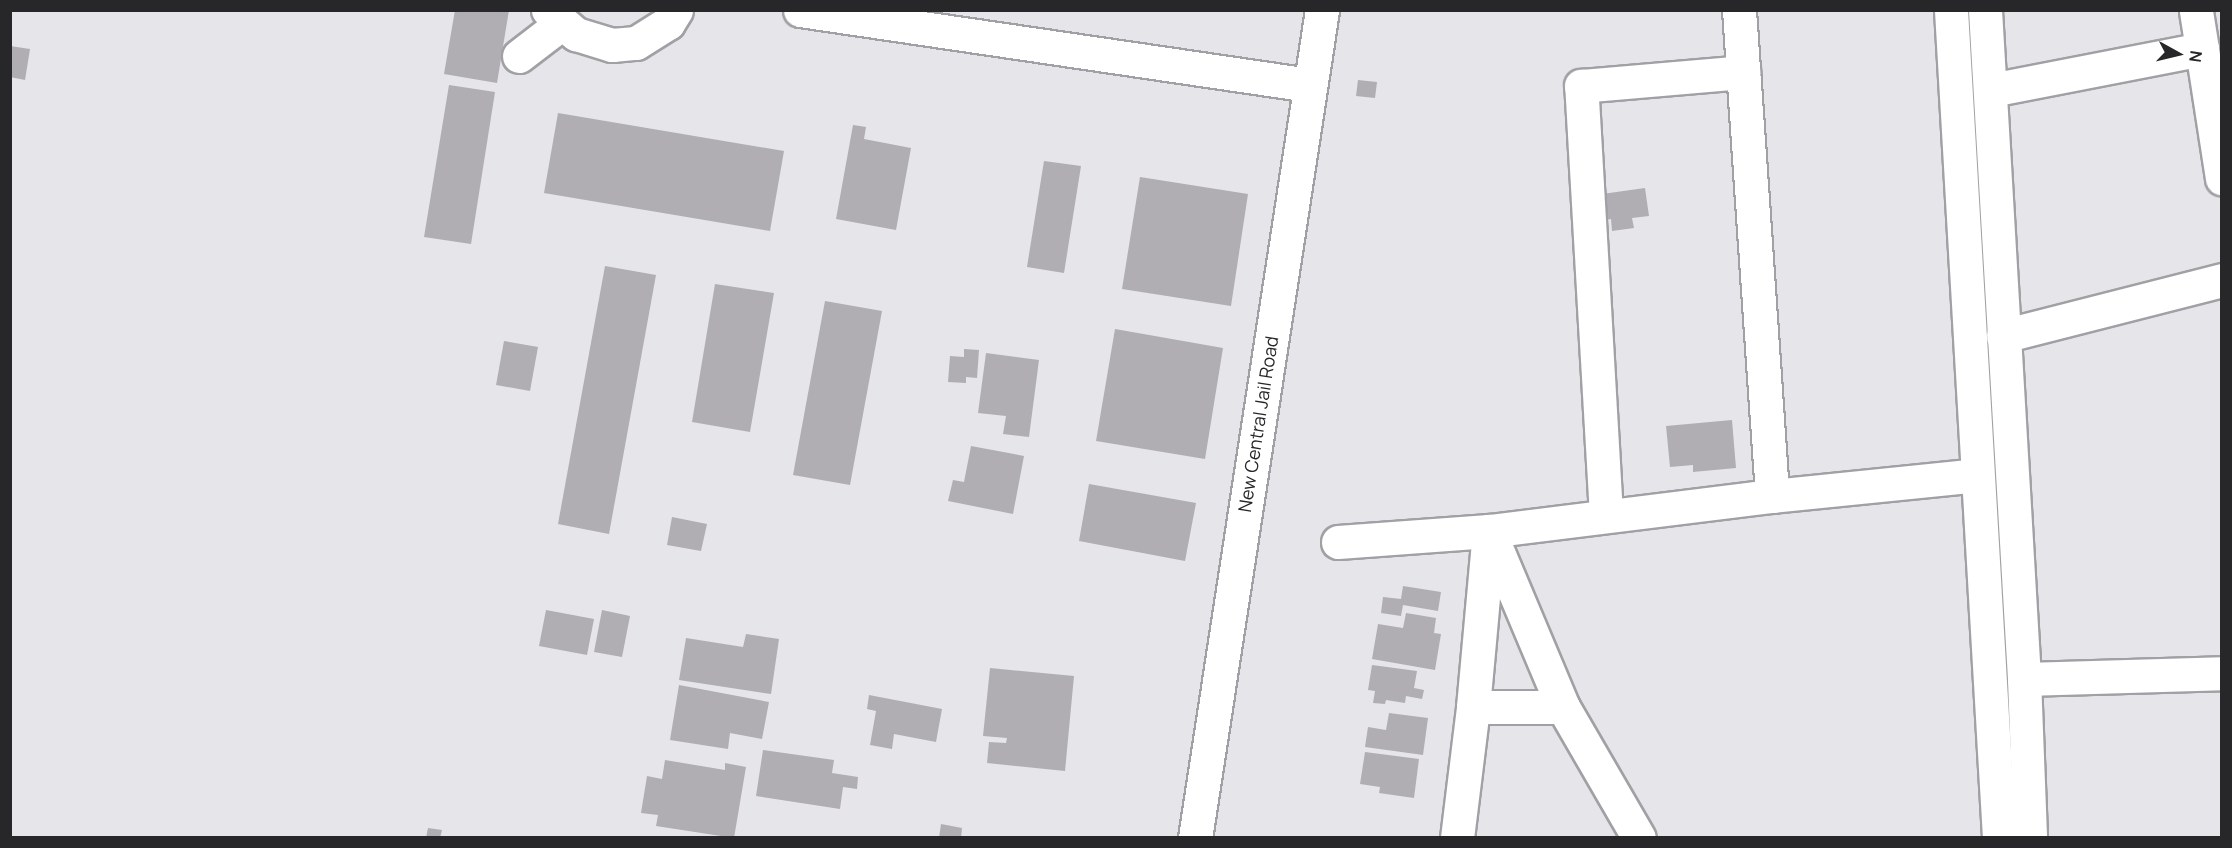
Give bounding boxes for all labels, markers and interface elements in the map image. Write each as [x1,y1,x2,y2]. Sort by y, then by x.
north arrow [2148,24,2208,84]
text: N [2184,49,2208,64]
street label: New Central Jail Road [1233,334,1283,514]

